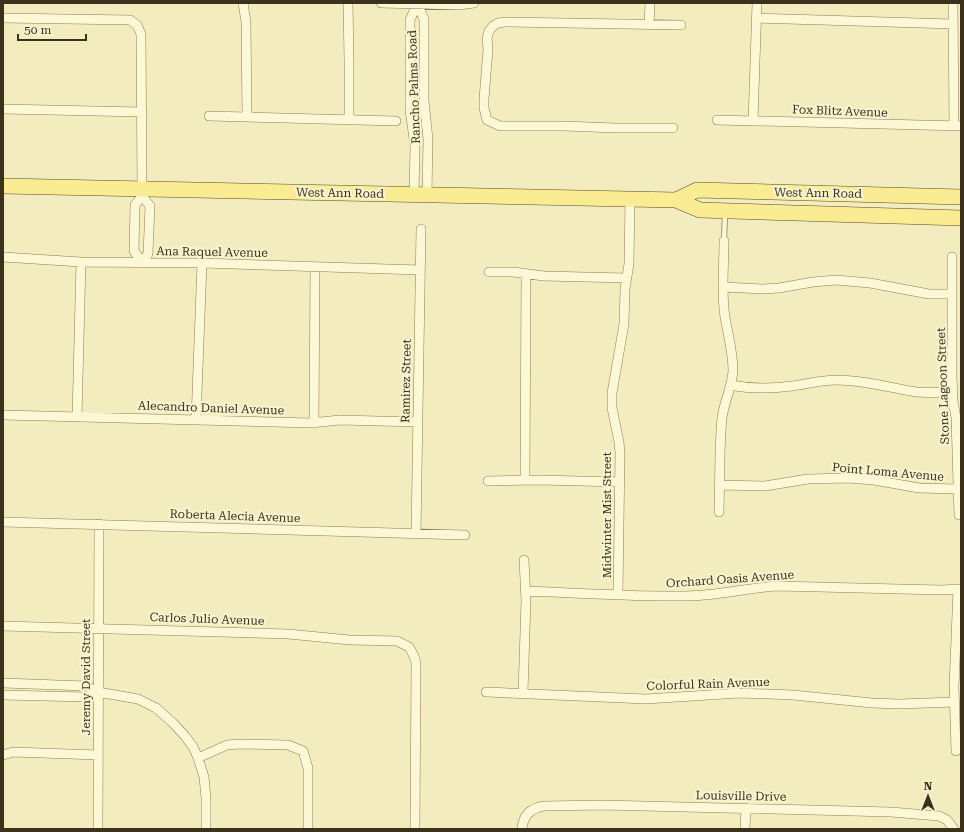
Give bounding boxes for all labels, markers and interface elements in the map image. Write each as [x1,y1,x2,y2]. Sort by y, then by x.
scale bar [18,16,86,42]
text: 50 m [24,23,51,37]
street label: Rancho Palms Road [405,29,423,144]
street label: Fox Blitz Avenue [792,102,888,120]
street label: West Ann Road [296,185,384,201]
street label: West Ann Road [774,185,862,201]
street label: Ana Raquel Avenue [156,244,268,260]
street label: Stone Lagoon Street [934,327,952,445]
street label: Ramirez Street [398,338,414,423]
street label: Alecandro Daniel Avenue [138,398,285,418]
street label: Midwinter Mist Street [600,451,614,578]
street label: Point Loma Avenue [831,460,945,484]
street label: Roberta Alecia Avenue [169,507,301,525]
street label: Orchard Oasis Avenue [666,568,795,590]
street label: Carlos Julio Avenue [149,610,265,628]
street label: Jeremy David Street [79,618,93,735]
street label: Colorful Rain Avenue [646,675,770,693]
north arrow [908,776,948,816]
text: N [924,780,933,793]
street label: Louisville Drive [695,788,787,804]

